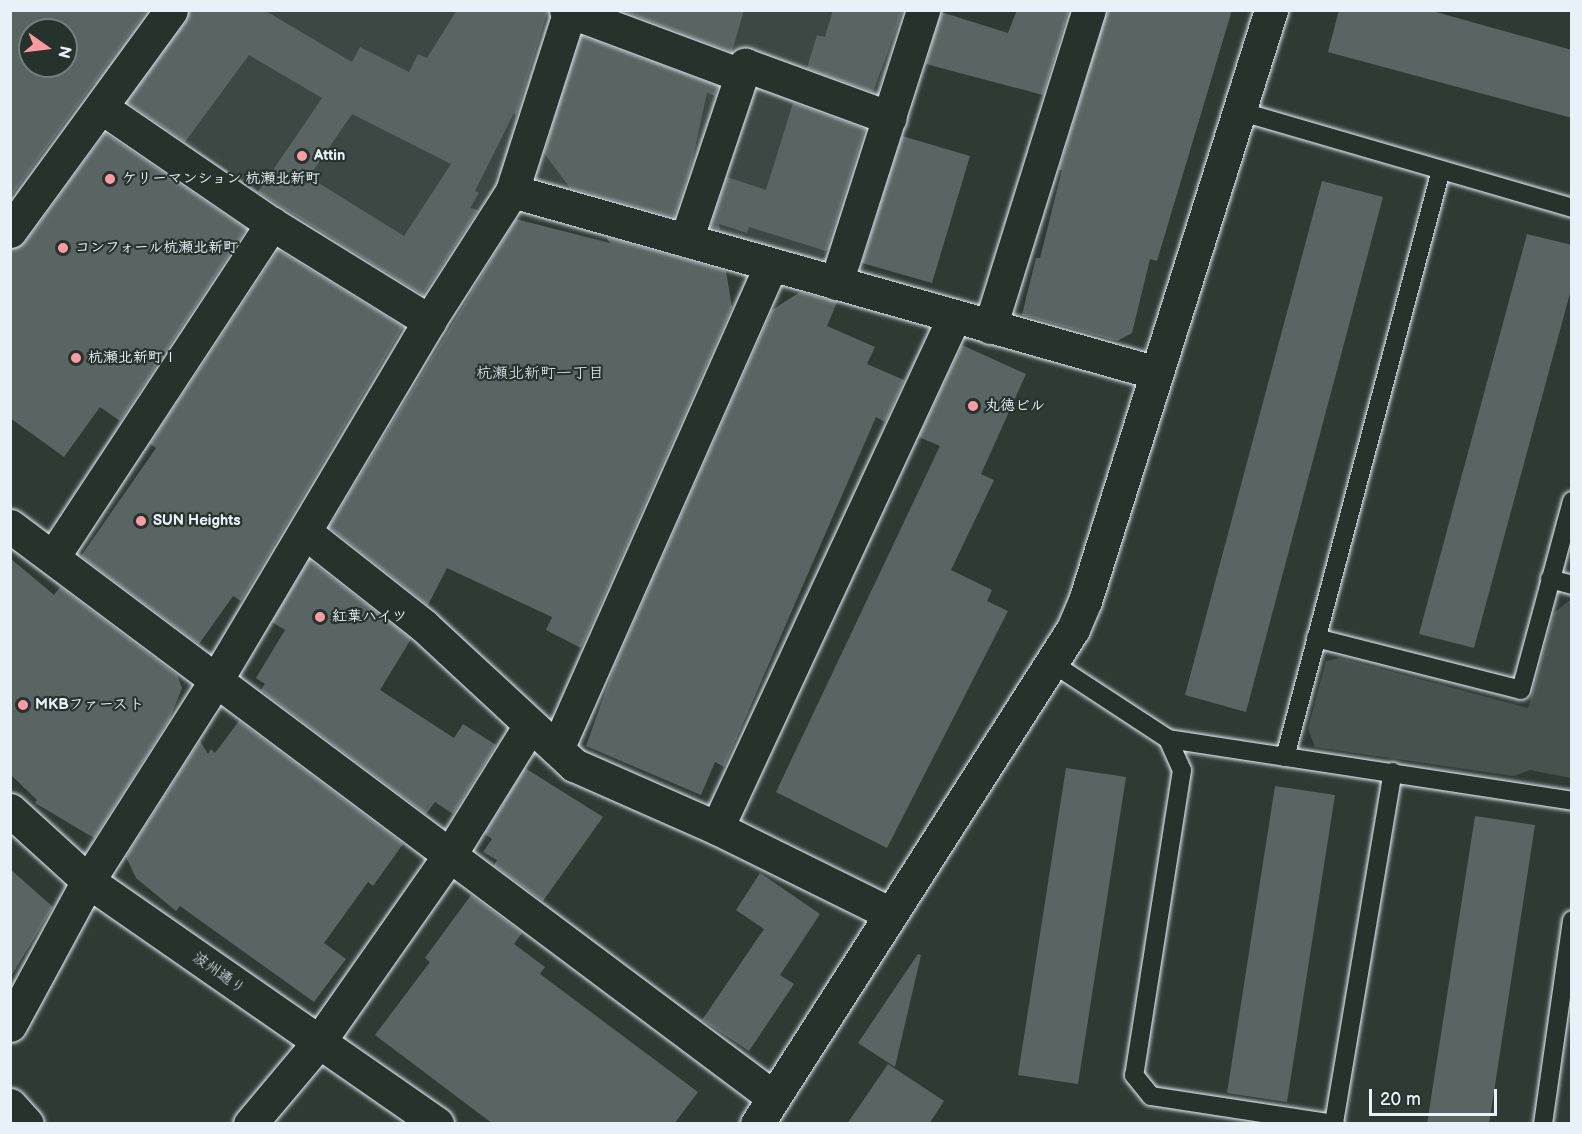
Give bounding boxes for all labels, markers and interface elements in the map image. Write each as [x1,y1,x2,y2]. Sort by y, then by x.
north arrow [18,18,78,78]
text: N [53,44,75,60]
place label: Attin [314,147,345,165]
marker: Attin [295,149,309,163]
place label: ケリーマンション 杭瀬北新町 [122,170,321,188]
marker: ケリーマンション 杭瀬北新町 [103,172,117,186]
place label: コンフォール杭瀬北新町 [75,239,240,257]
marker: コンフォール杭瀬北新町 [56,241,70,255]
place label: 杭瀬北新町Ⅰ [88,349,178,367]
marker: 杭瀬北新町Ⅰ [69,351,83,365]
district label: 杭瀬北新町一丁目 [476,364,604,384]
place label: 丸徳ビル [985,397,1045,415]
marker: 丸徳ビル [966,399,980,413]
place label: SUN Heights [153,512,241,530]
marker: SUN Heights [134,514,148,528]
place label: 紅葉ハイツ [332,608,407,626]
marker: 紅葉ハイツ [313,610,327,624]
place label: MKBファースト [35,696,144,714]
marker: MKBファースト [16,698,30,712]
street label: 波州通り [189,948,249,998]
scale bar [1372,1077,1500,1115]
text: 20 m [1380,1089,1421,1110]

